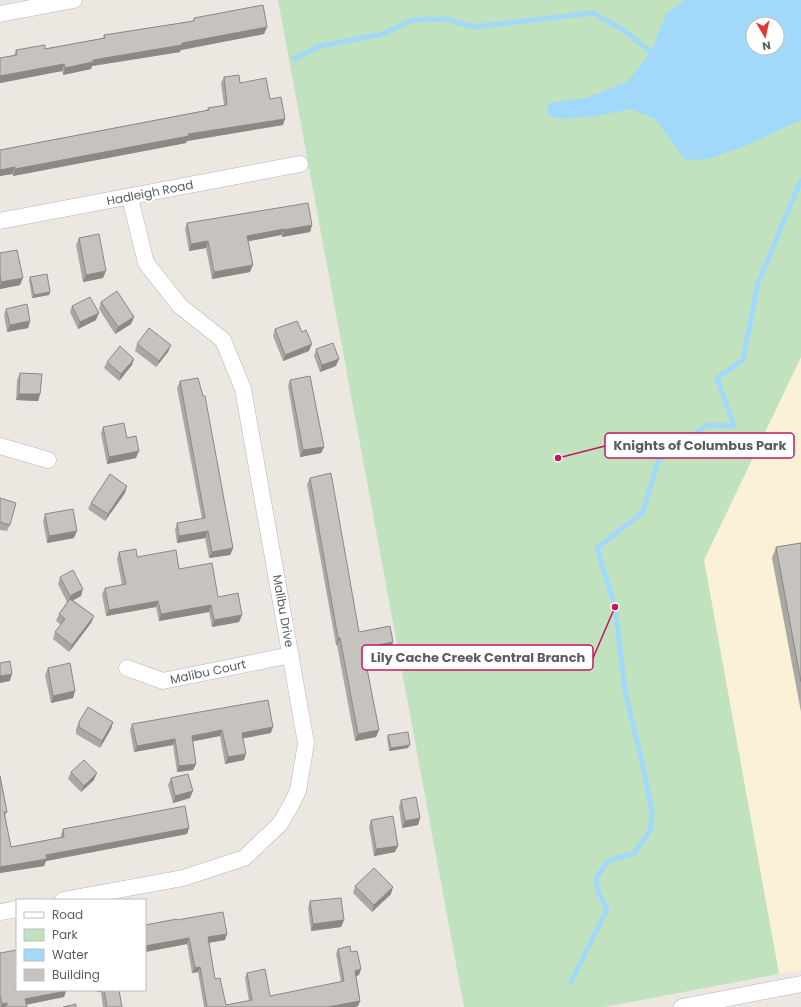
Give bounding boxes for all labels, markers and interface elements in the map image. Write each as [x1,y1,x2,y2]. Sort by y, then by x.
north arrow [745,16,785,56]
text: N [761,37,772,54]
street label: Hadleigh Road [105,176,195,209]
callout: Knights of Columbus Park [605,433,794,458]
text: Knights of Columbus Park [614,436,786,455]
street label: Malibu Drive [269,573,298,649]
callout: Lily Cache Creek Central Branch [362,645,593,670]
text: Lily Cache Creek Central Branch [371,648,585,667]
street label: Malibu Court [169,655,247,688]
legend [16,899,146,991]
text: Road [52,906,83,923]
text: Park [52,926,79,943]
text: Water [52,946,89,963]
text: Building [52,966,100,983]

